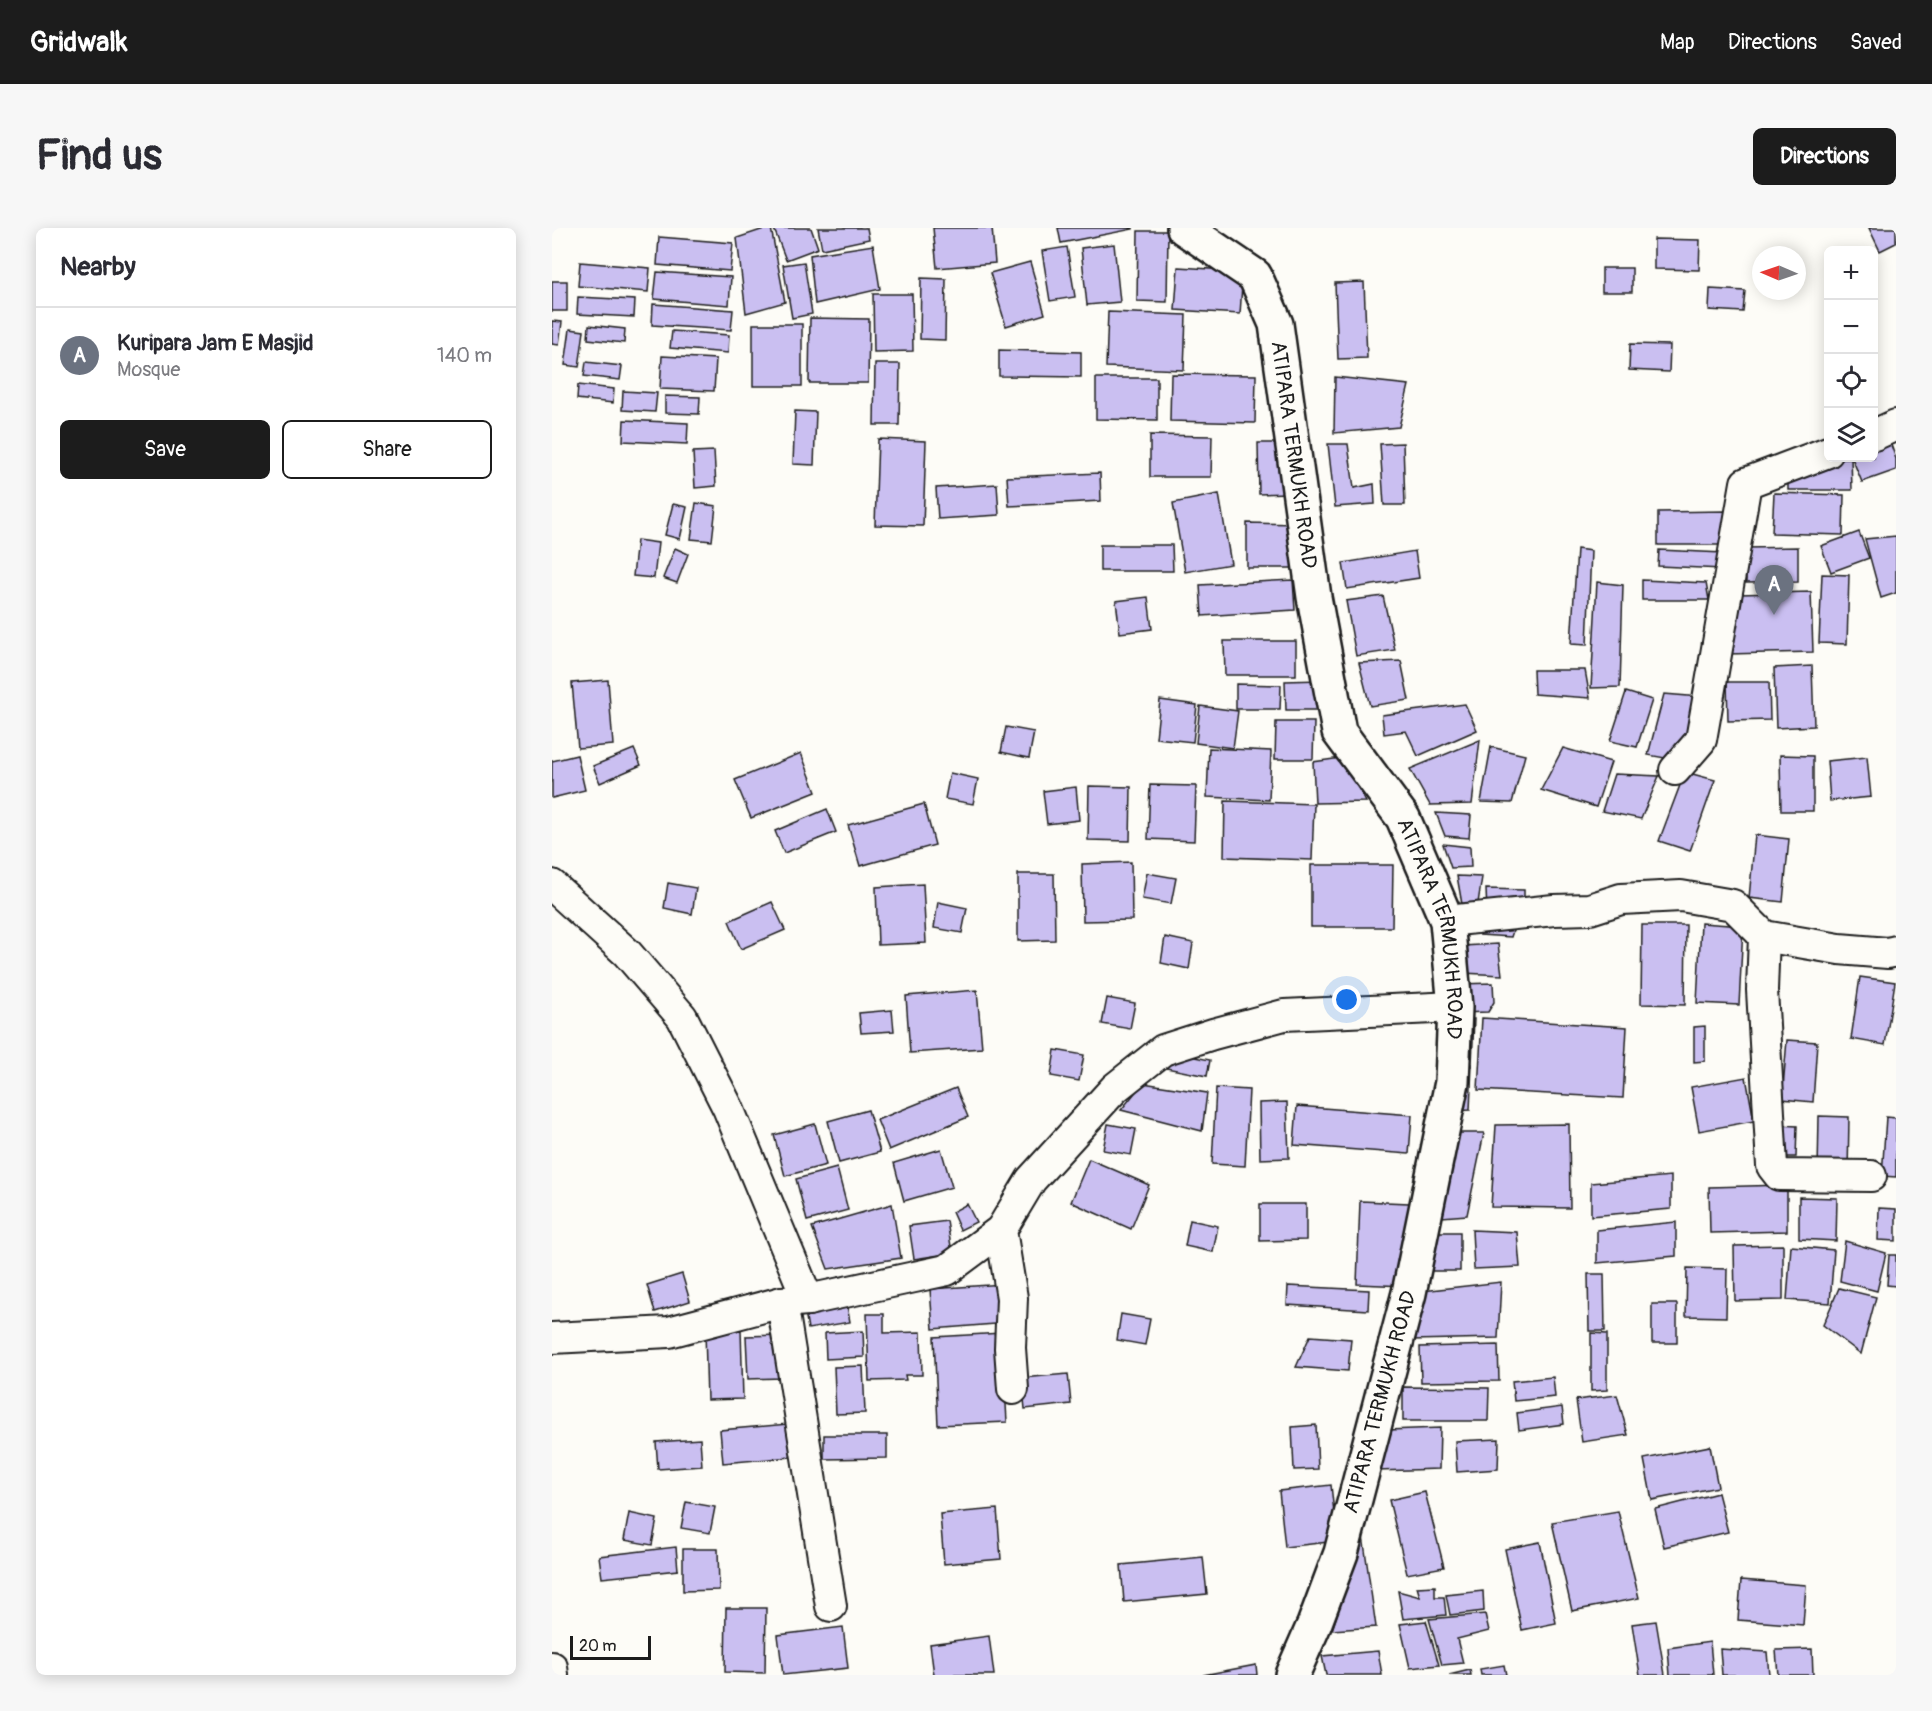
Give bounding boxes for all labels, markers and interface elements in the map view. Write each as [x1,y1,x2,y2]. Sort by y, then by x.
text: Gridwalk [30,25,128,60]
text: Map [1660,29,1695,56]
text: Directions [1728,29,1817,56]
text: Saved [1850,29,1902,56]
button: Directions [1753,128,1896,185]
text: Find us [36,130,162,182]
north arrow [1752,246,1806,300]
map controls [1824,246,1878,462]
button: + [1824,246,1878,300]
text: Nearby [60,251,136,283]
button: − [1824,300,1878,354]
text: Kuripara Jam E Masjid [117,329,314,357]
street label: ATIPARA TERMUKH ROAD [1265,339,1323,570]
text: A [73,343,86,368]
text: 140 m [437,343,492,368]
button: locate [1824,354,1878,408]
text: Mosque [117,357,180,382]
button: layers [1824,408,1878,462]
button: Save [60,420,270,479]
button: Share [282,420,492,479]
pin: A [1754,566,1794,615]
street label: ATIPARA TERMUKH ROAD [1391,814,1469,1040]
your location [1332,985,1361,1014]
street label: ATIPARA TERMUKH ROAD [1337,1288,1423,1516]
scale bar [570,1633,651,1660]
text: 20 m [579,1636,617,1656]

